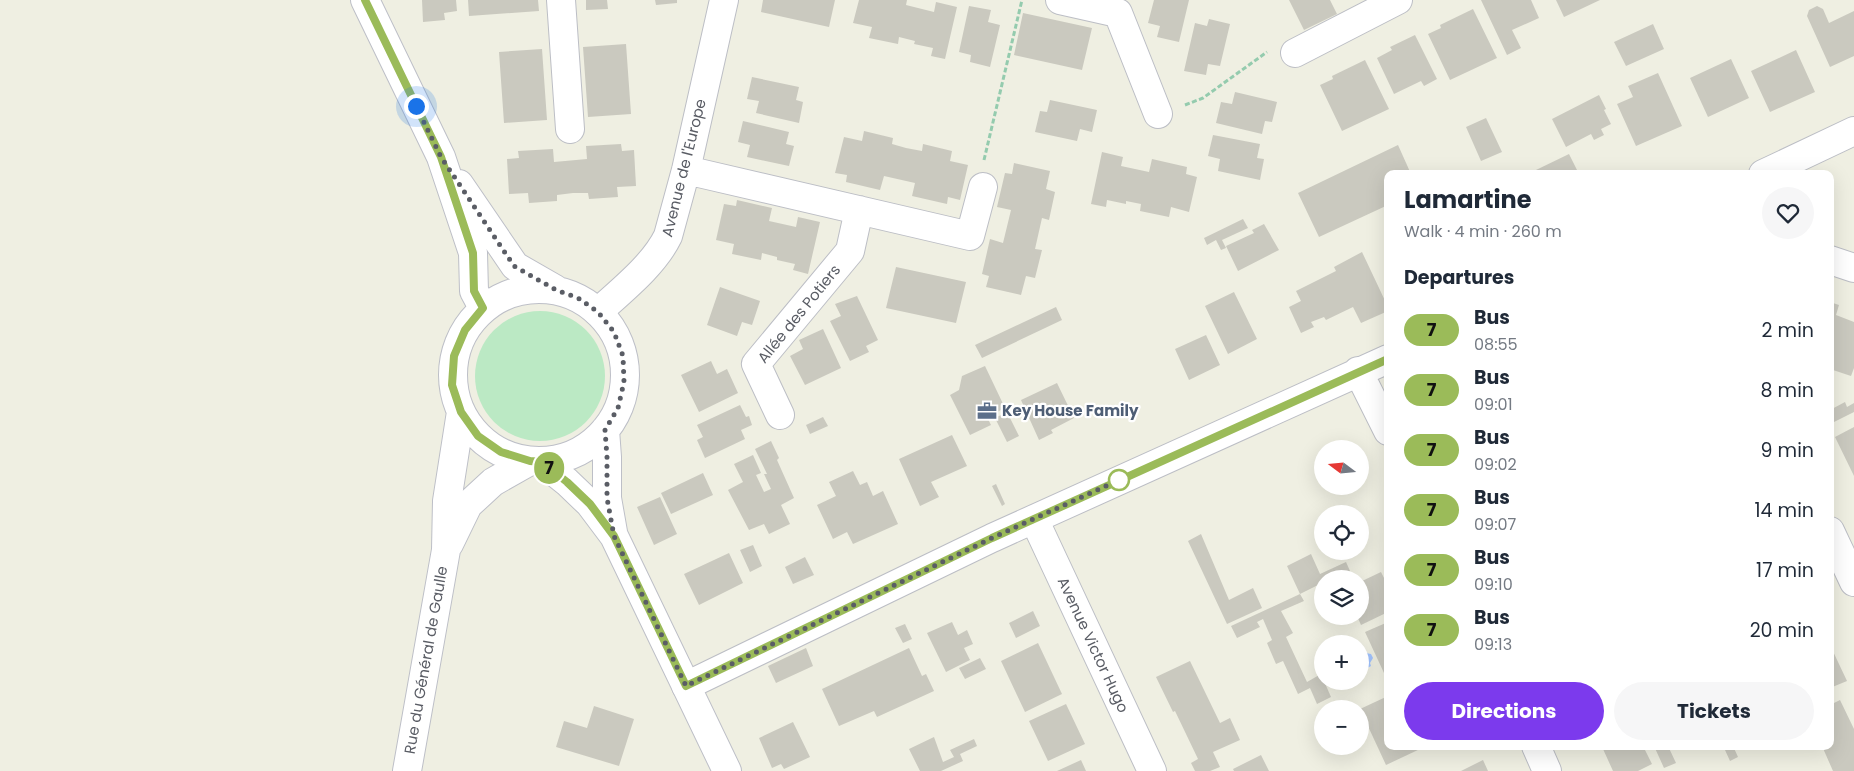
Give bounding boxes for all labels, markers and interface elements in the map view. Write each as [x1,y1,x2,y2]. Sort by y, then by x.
your location [404,94,429,119]
street label: Avenue de l'Europe [656,97,711,239]
text: Lamartine [1404,183,1532,216]
button: heart [1762,187,1814,239]
text: Walk · 4 min · 260 m [1404,220,1562,243]
street label: Allée des Potiers [752,260,845,368]
text: Departures [1404,264,1514,291]
text: Bus [1474,304,1510,331]
text: 7 [1427,317,1436,342]
text: 2 min [1762,317,1814,344]
text: 08:55 [1474,333,1518,356]
text: Bus [1474,364,1510,391]
text: 7 [1427,377,1436,402]
text: 8 min [1761,377,1814,404]
text: 09:01 [1474,393,1513,416]
office icon: Key House Family [976,400,998,422]
place label: Key House Family [1002,400,1139,421]
text: Bus [1474,424,1510,451]
text: 7 [1427,437,1436,462]
text: 9 min [1761,437,1814,464]
north arrow [1314,440,1369,495]
map controls [1314,440,1369,755]
line badge: 7 [533,452,565,484]
text: 09:02 [1474,453,1517,476]
text: 7 [544,455,554,480]
unlabelled marker [1108,469,1130,491]
text: Bus [1474,484,1510,511]
text: 7 [1427,497,1436,522]
text: 14 min [1754,497,1814,524]
button: locate [1314,505,1369,560]
text: 09:07 [1474,513,1516,536]
text: Bus [1474,544,1510,571]
text: 7 [1427,557,1436,582]
text: 17 min [1756,557,1814,584]
street label: Rue du Général de Gaulle [399,564,452,756]
button: layers [1314,570,1369,625]
street label: Avenue Victor Hugo [1053,573,1134,716]
text: 09:10 [1474,573,1513,596]
text: Bus [1474,604,1510,631]
text: 7 [1427,617,1436,642]
text: 20 min [1750,617,1814,644]
text: 09:13 [1474,633,1512,656]
button: + [1314,635,1369,690]
button: Directions [1404,682,1604,740]
button: Tickets [1614,682,1814,740]
button: − [1314,700,1369,755]

